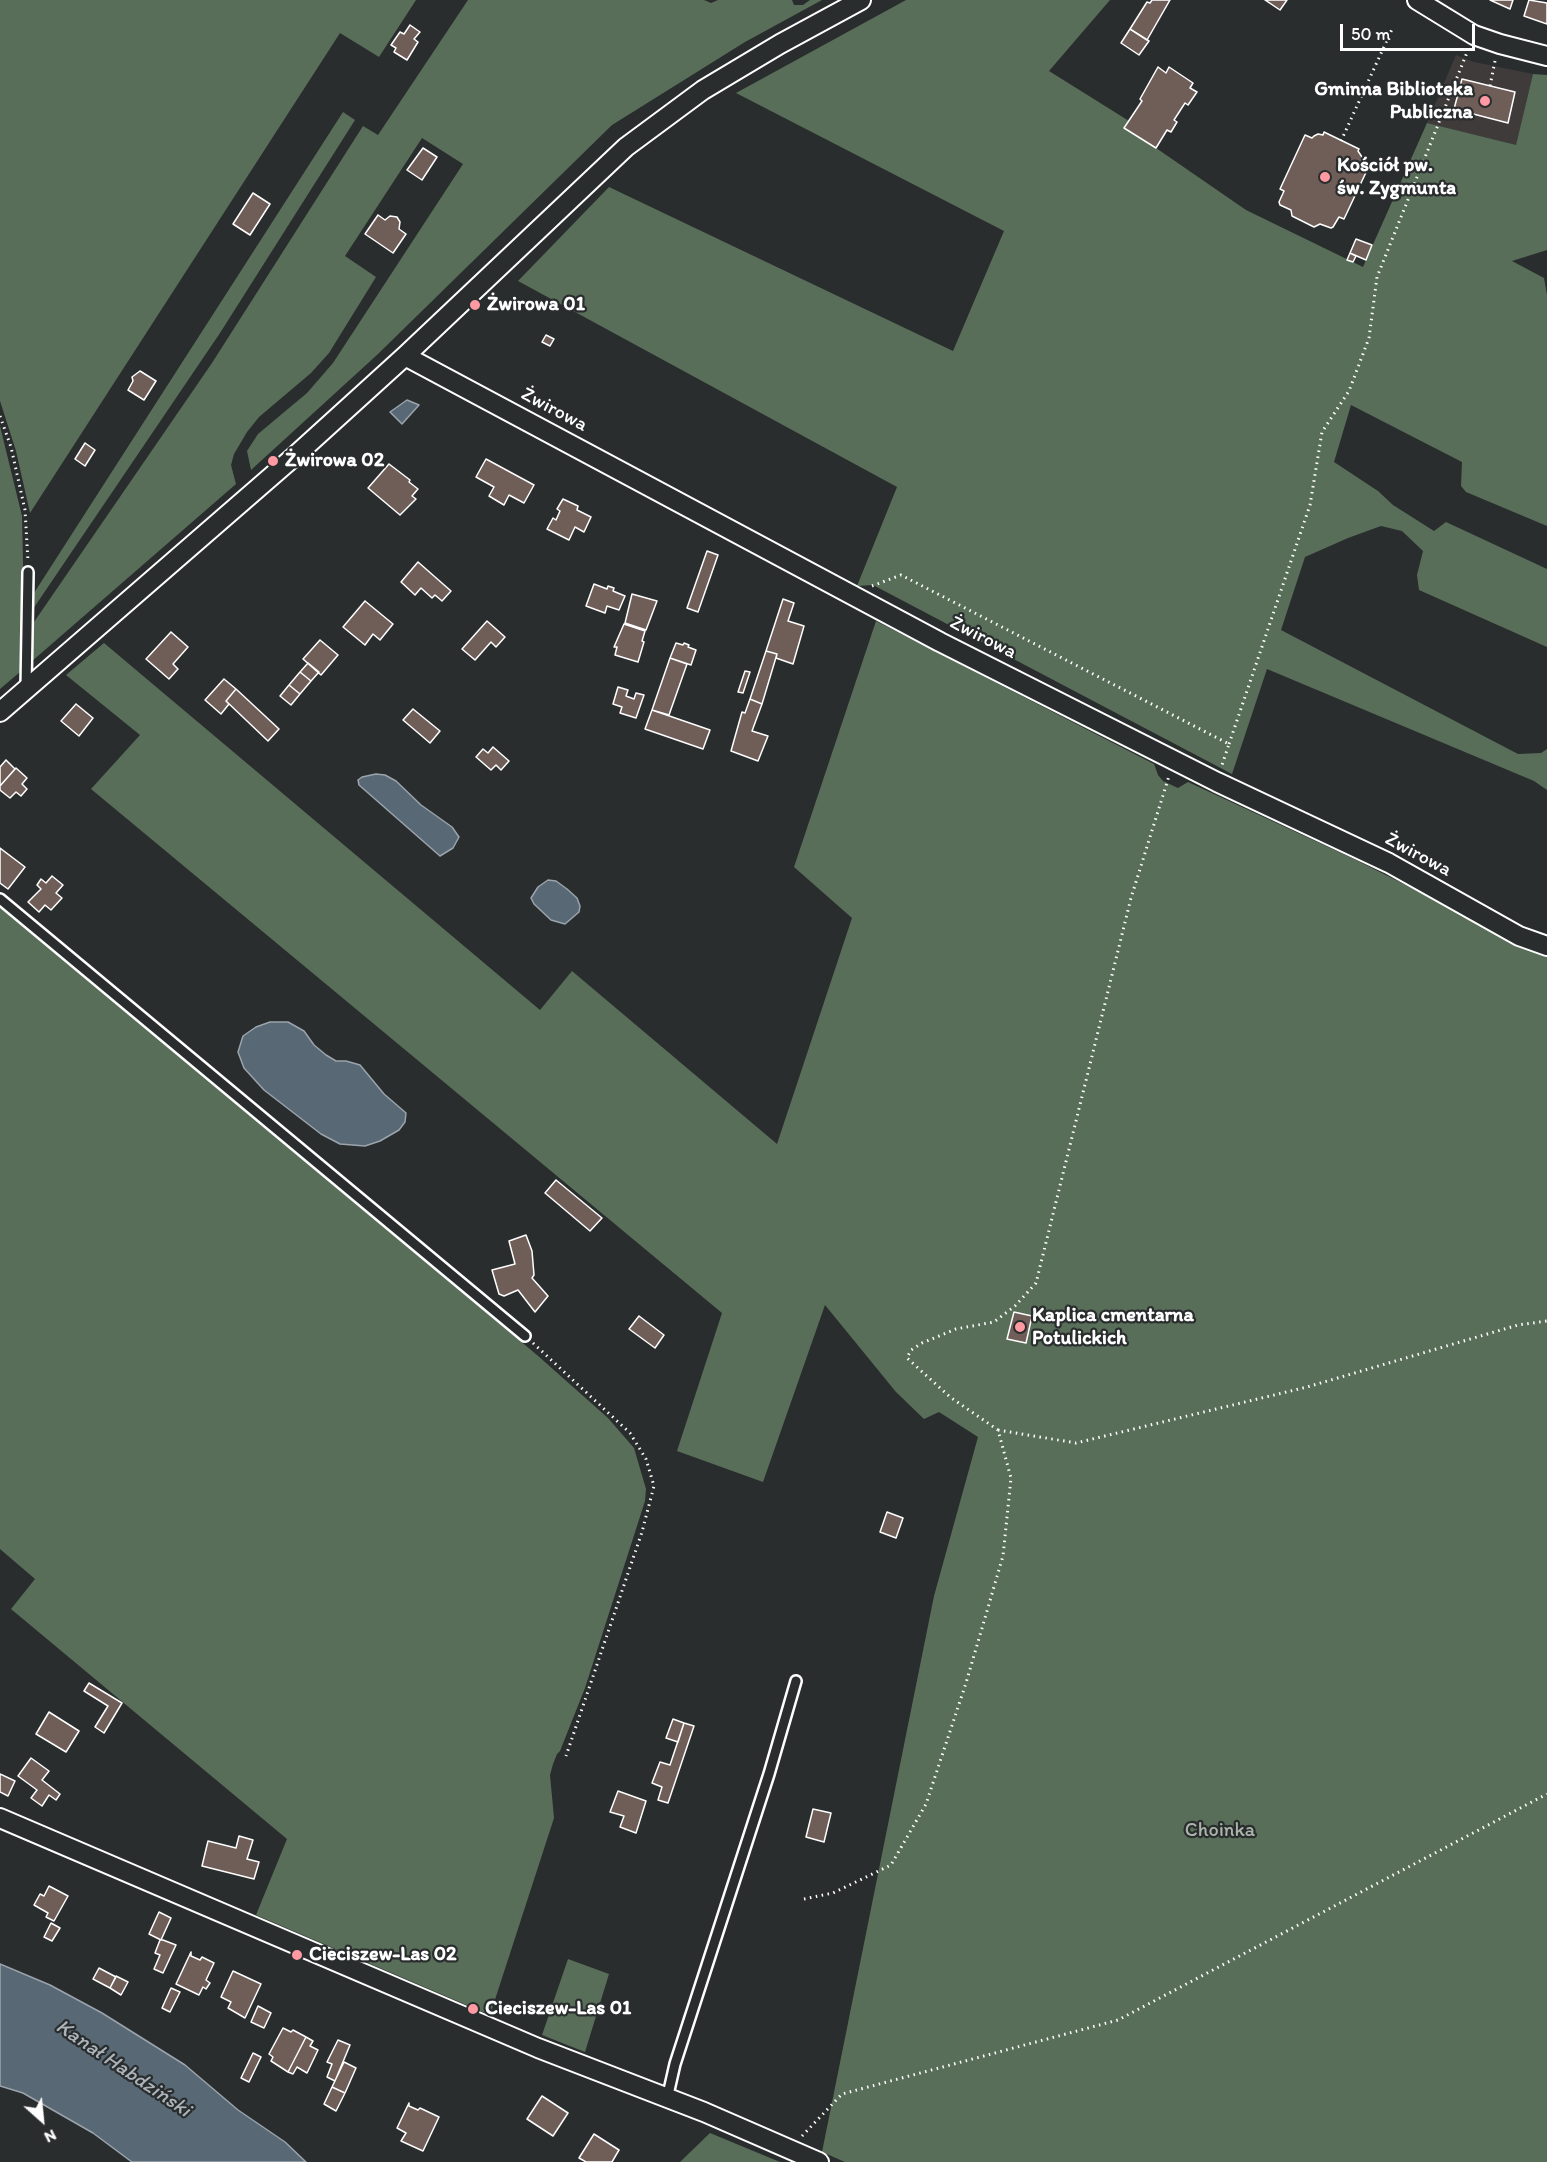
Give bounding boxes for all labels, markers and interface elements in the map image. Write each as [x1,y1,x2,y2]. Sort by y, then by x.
scale bar [1343,12,1478,50]
text: 50 m [1351,23,1391,45]
place label: Gminna Biblioteka Publiczna [1314,78,1473,125]
marker: Gminna Biblioteka Publiczna [1478,94,1492,108]
place label: Kościół pw. św. Zygmunta [1337,154,1456,201]
marker: Kościół pw. św. Zygmunta [1318,170,1332,184]
place label: Żwirowa 01 [487,293,585,317]
marker: Żwirowa 01 [468,298,482,312]
street label: Żwirowa [517,383,591,437]
place label: Żwirowa 02 [285,449,384,473]
marker: Żwirowa 02 [266,454,280,468]
street label: Żwirowa [946,611,1020,665]
street label: Żwirowa [1381,828,1455,882]
place label: Kaplica cmentarna Potulickich [1032,1304,1194,1351]
marker: Kaplica cmentarna Potulickich [1013,1320,1027,1334]
park label: Choinka [1185,1819,1255,1843]
place label: Cieciszew-Las 02 [309,1943,456,1967]
marker: Cieciszew-Las 02 [290,1948,304,1962]
place label: Cieciszew-Las 01 [485,1997,631,2021]
marker: Cieciszew-Las 01 [466,2002,480,2016]
water label: Kanał Habdziński [51,2015,195,2123]
north arrow [12,2090,72,2150]
text: N [41,2126,60,2147]

